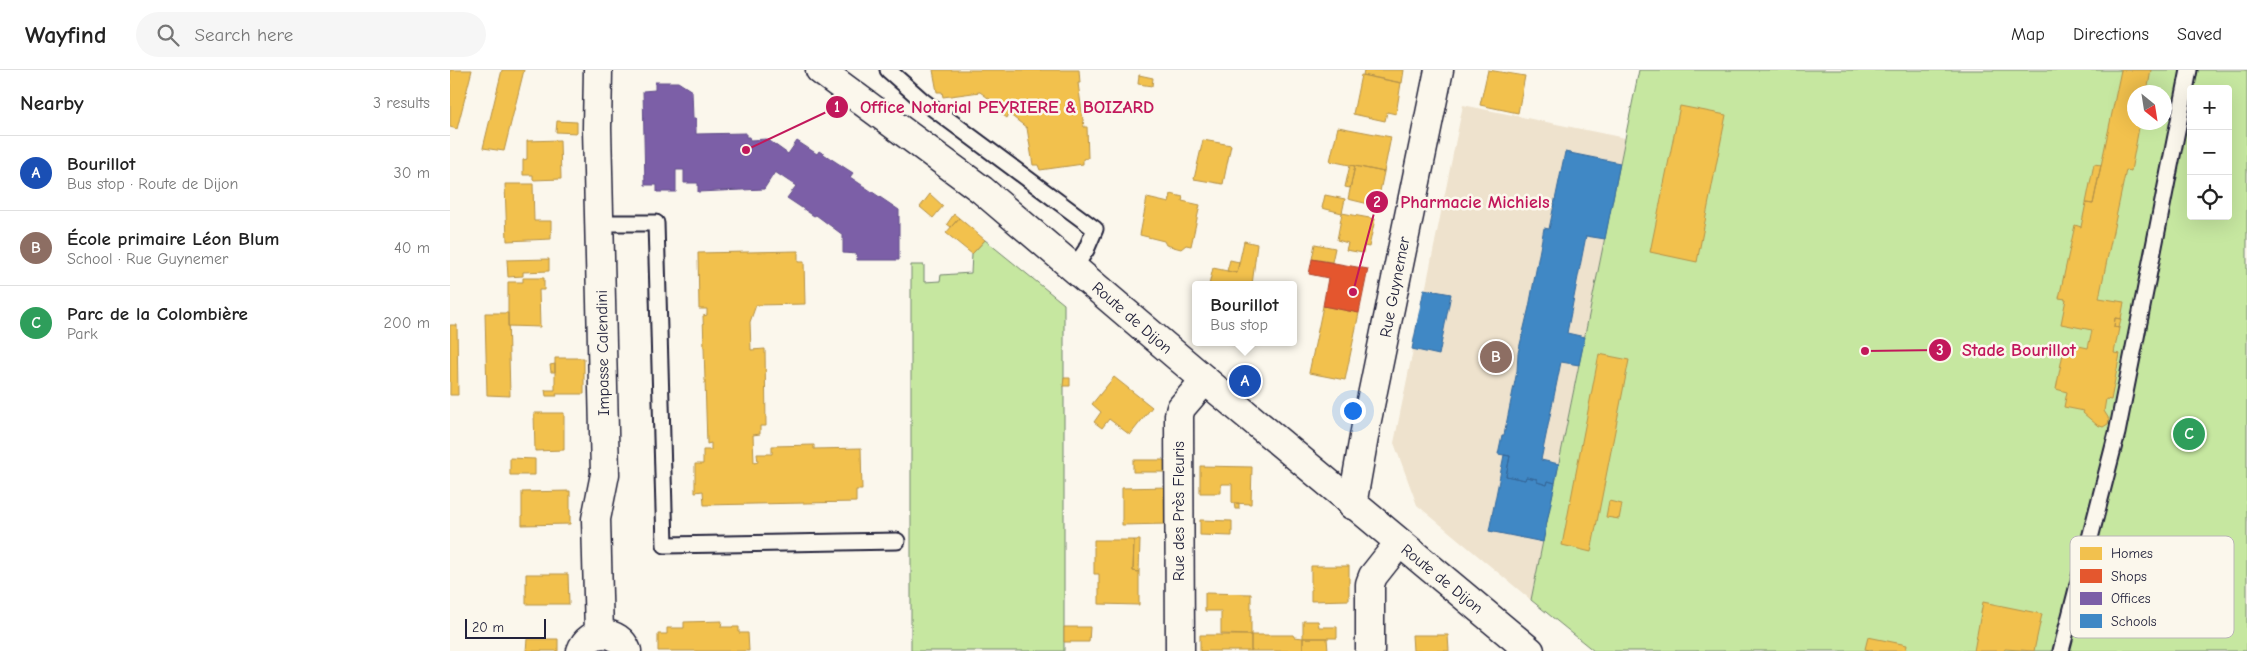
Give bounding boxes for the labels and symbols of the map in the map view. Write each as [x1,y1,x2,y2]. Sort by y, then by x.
north arrow [2127,85,2172,130]
callout: Office Notarial PEYRIERE & BOIZARD [825,90,1164,123]
text: Office Notarial PEYRIERE & BOIZARD [860,97,1154,118]
text: 1 [834,98,840,116]
callout: Pharmacie Michiels [1365,185,1559,218]
text: Pharmacie Michiels [1400,192,1550,213]
text: 2 [1373,193,1381,211]
street label: Rue Guynemer [1376,234,1414,339]
street label: Route de Dijon [1088,278,1176,358]
street label: Impasse Calendini [593,290,613,416]
callout: Stade Bourillot [1927,333,2086,366]
pin: B [1480,338,1512,376]
text: Stade Bourillot [1962,340,2077,361]
text: 3 [1936,341,1944,359]
pin: A [1229,362,1261,400]
your location [1340,398,1366,424]
pin: C [2173,415,2205,453]
street label: Rue des Près Fleuris [1170,441,1188,581]
legend [2070,536,2234,638]
street label: Route de Dijon [1397,541,1487,617]
text: Homes [2111,545,2153,562]
text: Shops [2111,568,2147,585]
text: Offices [2111,590,2151,607]
text: Schools [2111,613,2157,630]
scale bar [465,616,546,639]

